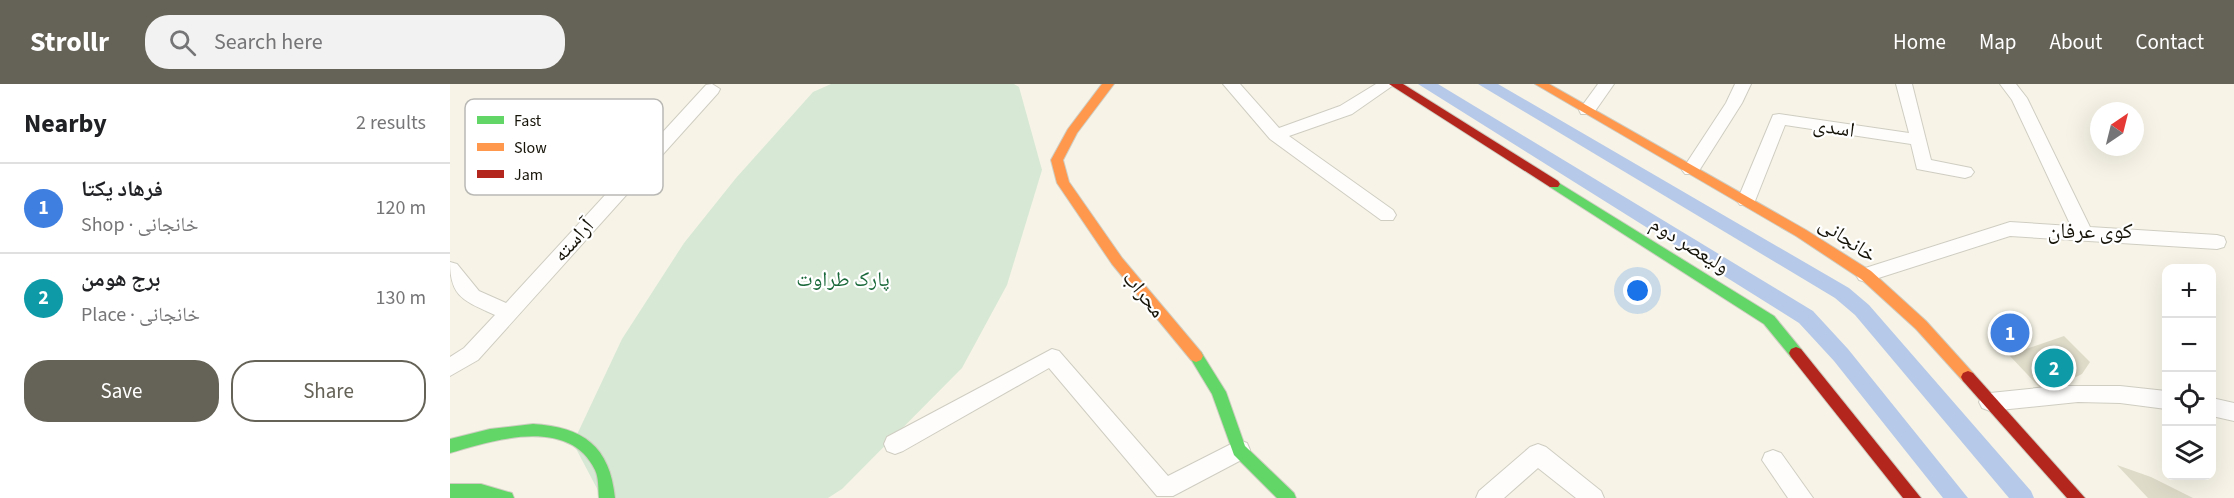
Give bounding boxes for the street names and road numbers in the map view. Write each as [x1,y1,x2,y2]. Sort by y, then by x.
street label: اسدی [1811,109,1857,145]
street label: ولیعصر دوم [1645,209,1735,281]
street label: خانجانی [1813,209,1883,269]
street label: آراسته [545,211,601,268]
street label: محراب [1116,264,1172,324]

